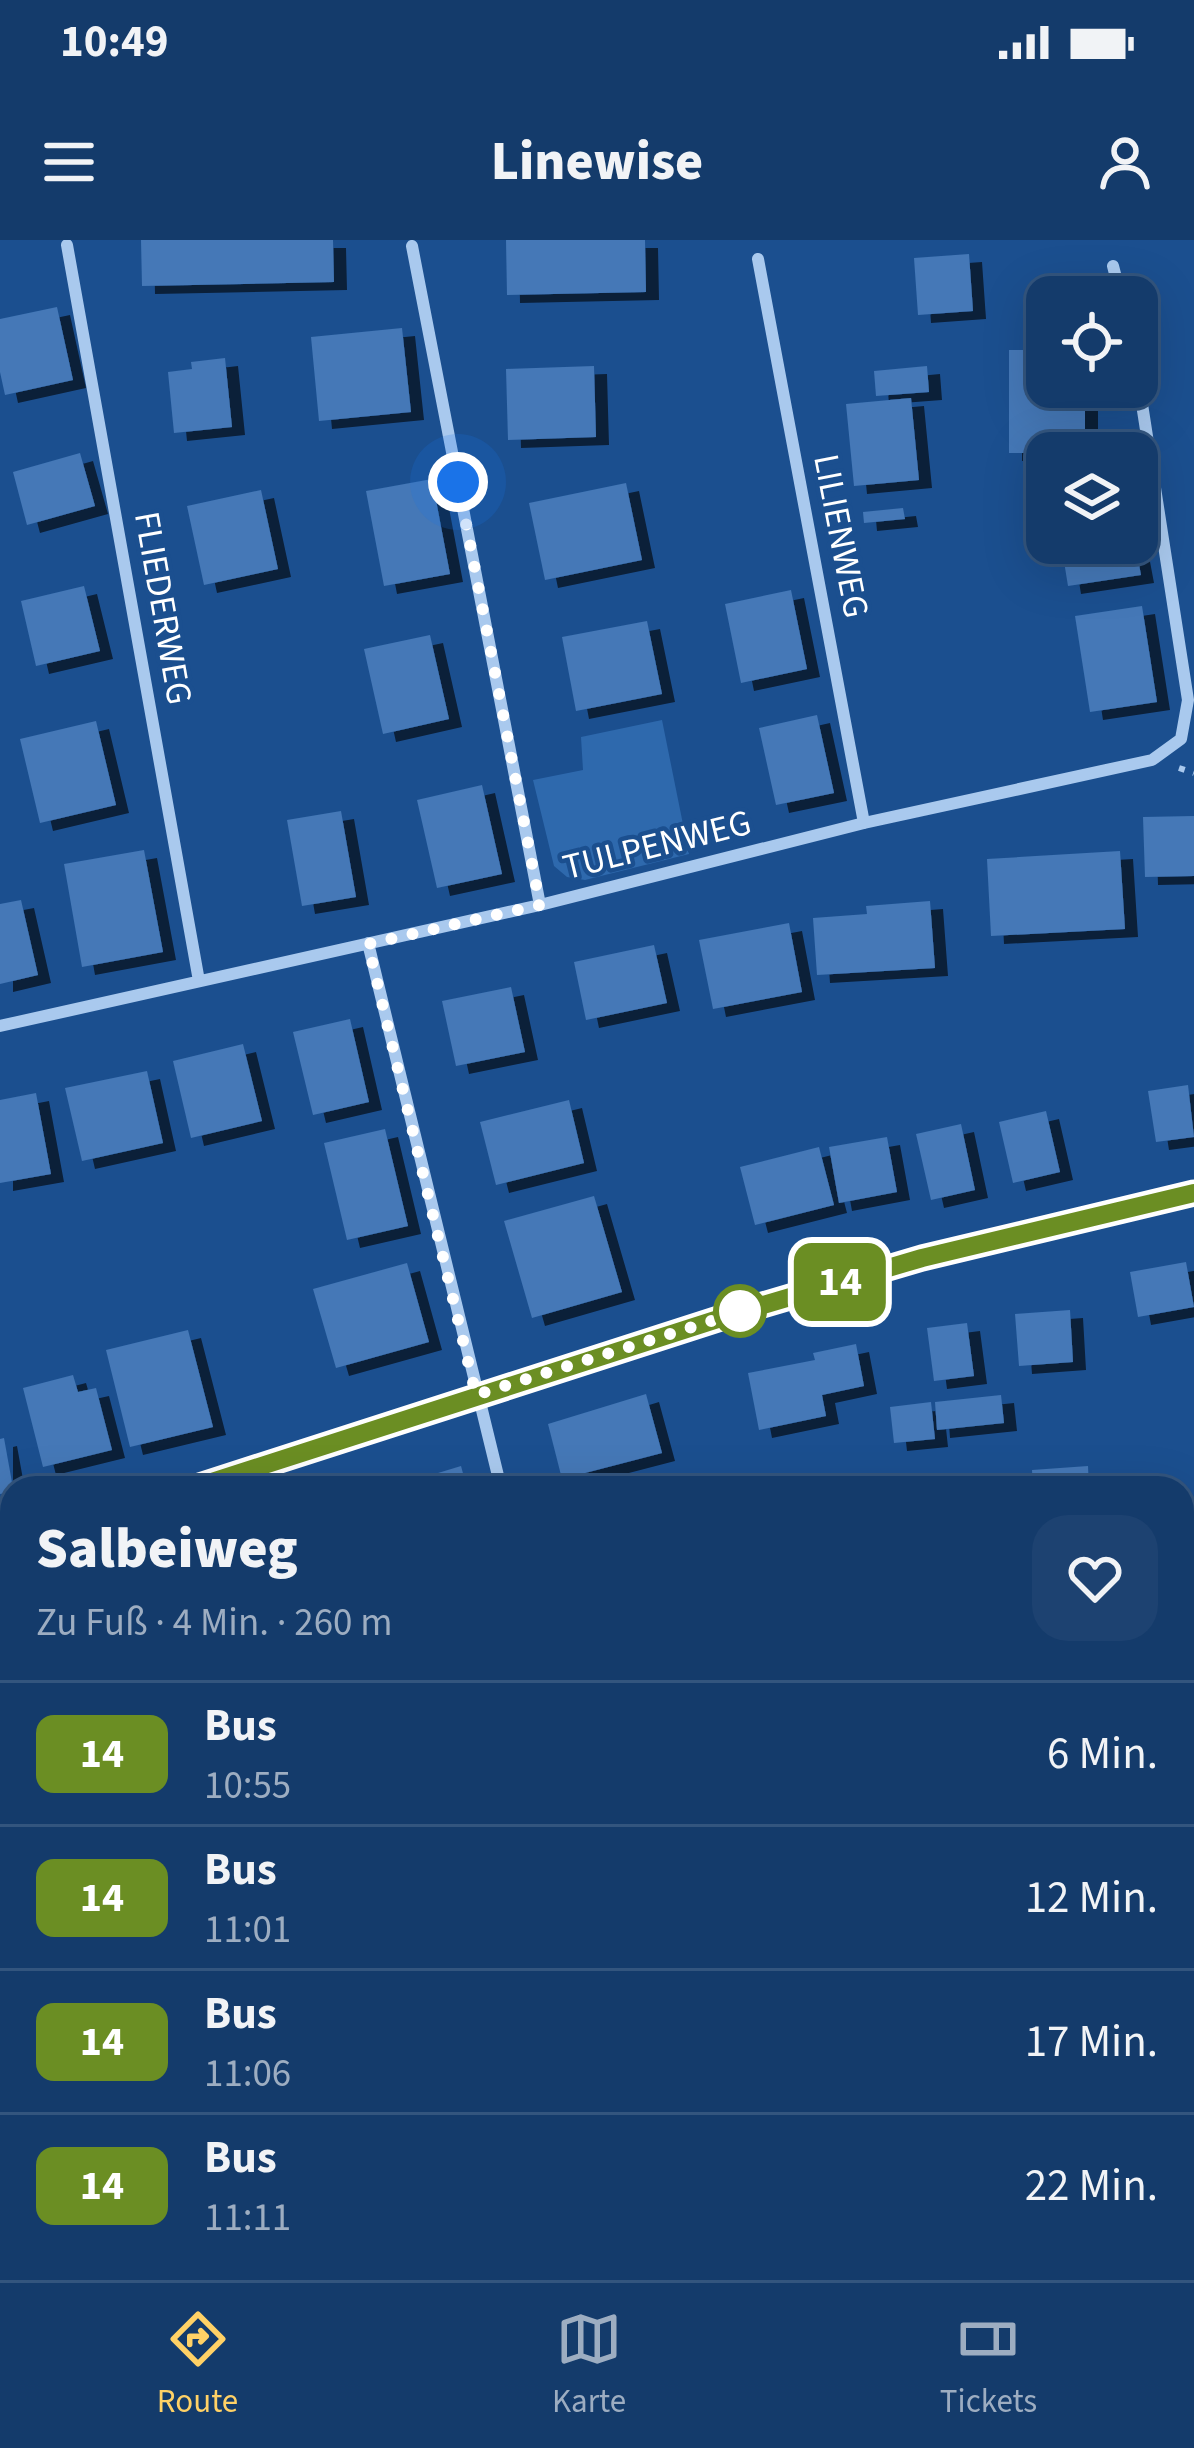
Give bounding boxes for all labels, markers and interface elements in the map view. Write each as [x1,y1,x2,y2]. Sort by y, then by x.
text: 10:49 [60,10,169,74]
text: Linewise [491,124,703,201]
icon: menu [36,129,102,195]
icon: person [1092,129,1158,195]
map controls [1026,276,1158,564]
button: locate [1026,276,1158,408]
button: layers [1026,432,1158,564]
street label: LILIENWEG [800,450,882,622]
your location [428,452,488,512]
street label: FLIEDERWEG [121,508,205,708]
street label: TULPENWEG [558,797,756,893]
line badge: 14 [786,1243,894,1321]
text: 14 [818,1252,862,1312]
unlabelled marker [715,1286,765,1336]
text: Salbeiweg [36,1509,298,1590]
button: heart [1032,1515,1158,1641]
text: Zu Fuß · 4 Min. · 260 m [36,1595,393,1651]
text: Bus [204,1694,277,1758]
text: 6 Min. [1047,1722,1158,1786]
text: 14 [80,1724,124,1784]
text: 10:55 [204,1758,291,1814]
text: Bus [204,1838,277,1902]
text: 12 Min. [1025,1866,1158,1930]
text: 14 [80,1868,124,1928]
text: 11:01 [204,1902,291,1958]
text: Bus [204,1982,277,2046]
text: 17 Min. [1025,2010,1158,2074]
text: 14 [80,2012,124,2072]
text: 11:06 [204,2046,291,2102]
text: Bus [204,2126,277,2190]
text: 22 Min. [1025,2154,1158,2218]
text: 14 [80,2156,124,2216]
text: 11:11 [204,2190,291,2246]
tab: Route [157,2306,238,2425]
tab: Karte [552,2306,626,2425]
tab: Tickets [940,2306,1037,2425]

